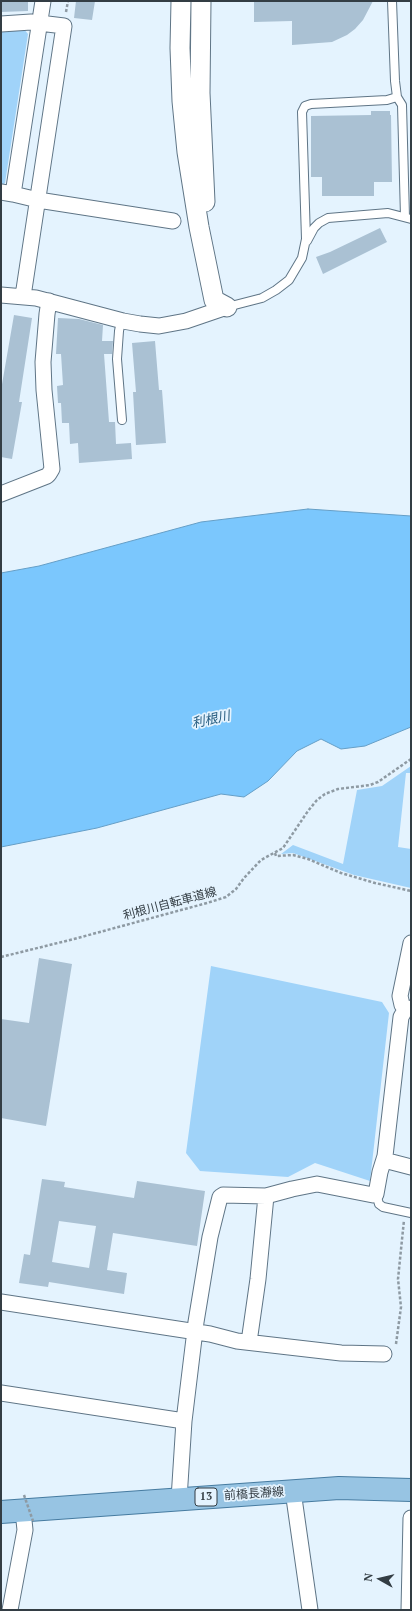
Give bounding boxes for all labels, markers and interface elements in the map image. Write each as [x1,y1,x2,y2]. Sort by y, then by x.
water label: 利根川 [190,708,232,732]
street label: 利根川自転車道線 [122,885,218,923]
street label: 前橋長瀞線 [224,1485,284,1503]
road number: 13 [195,1488,217,1506]
north arrow [360,1559,400,1599]
text: N [361,1572,376,1582]

